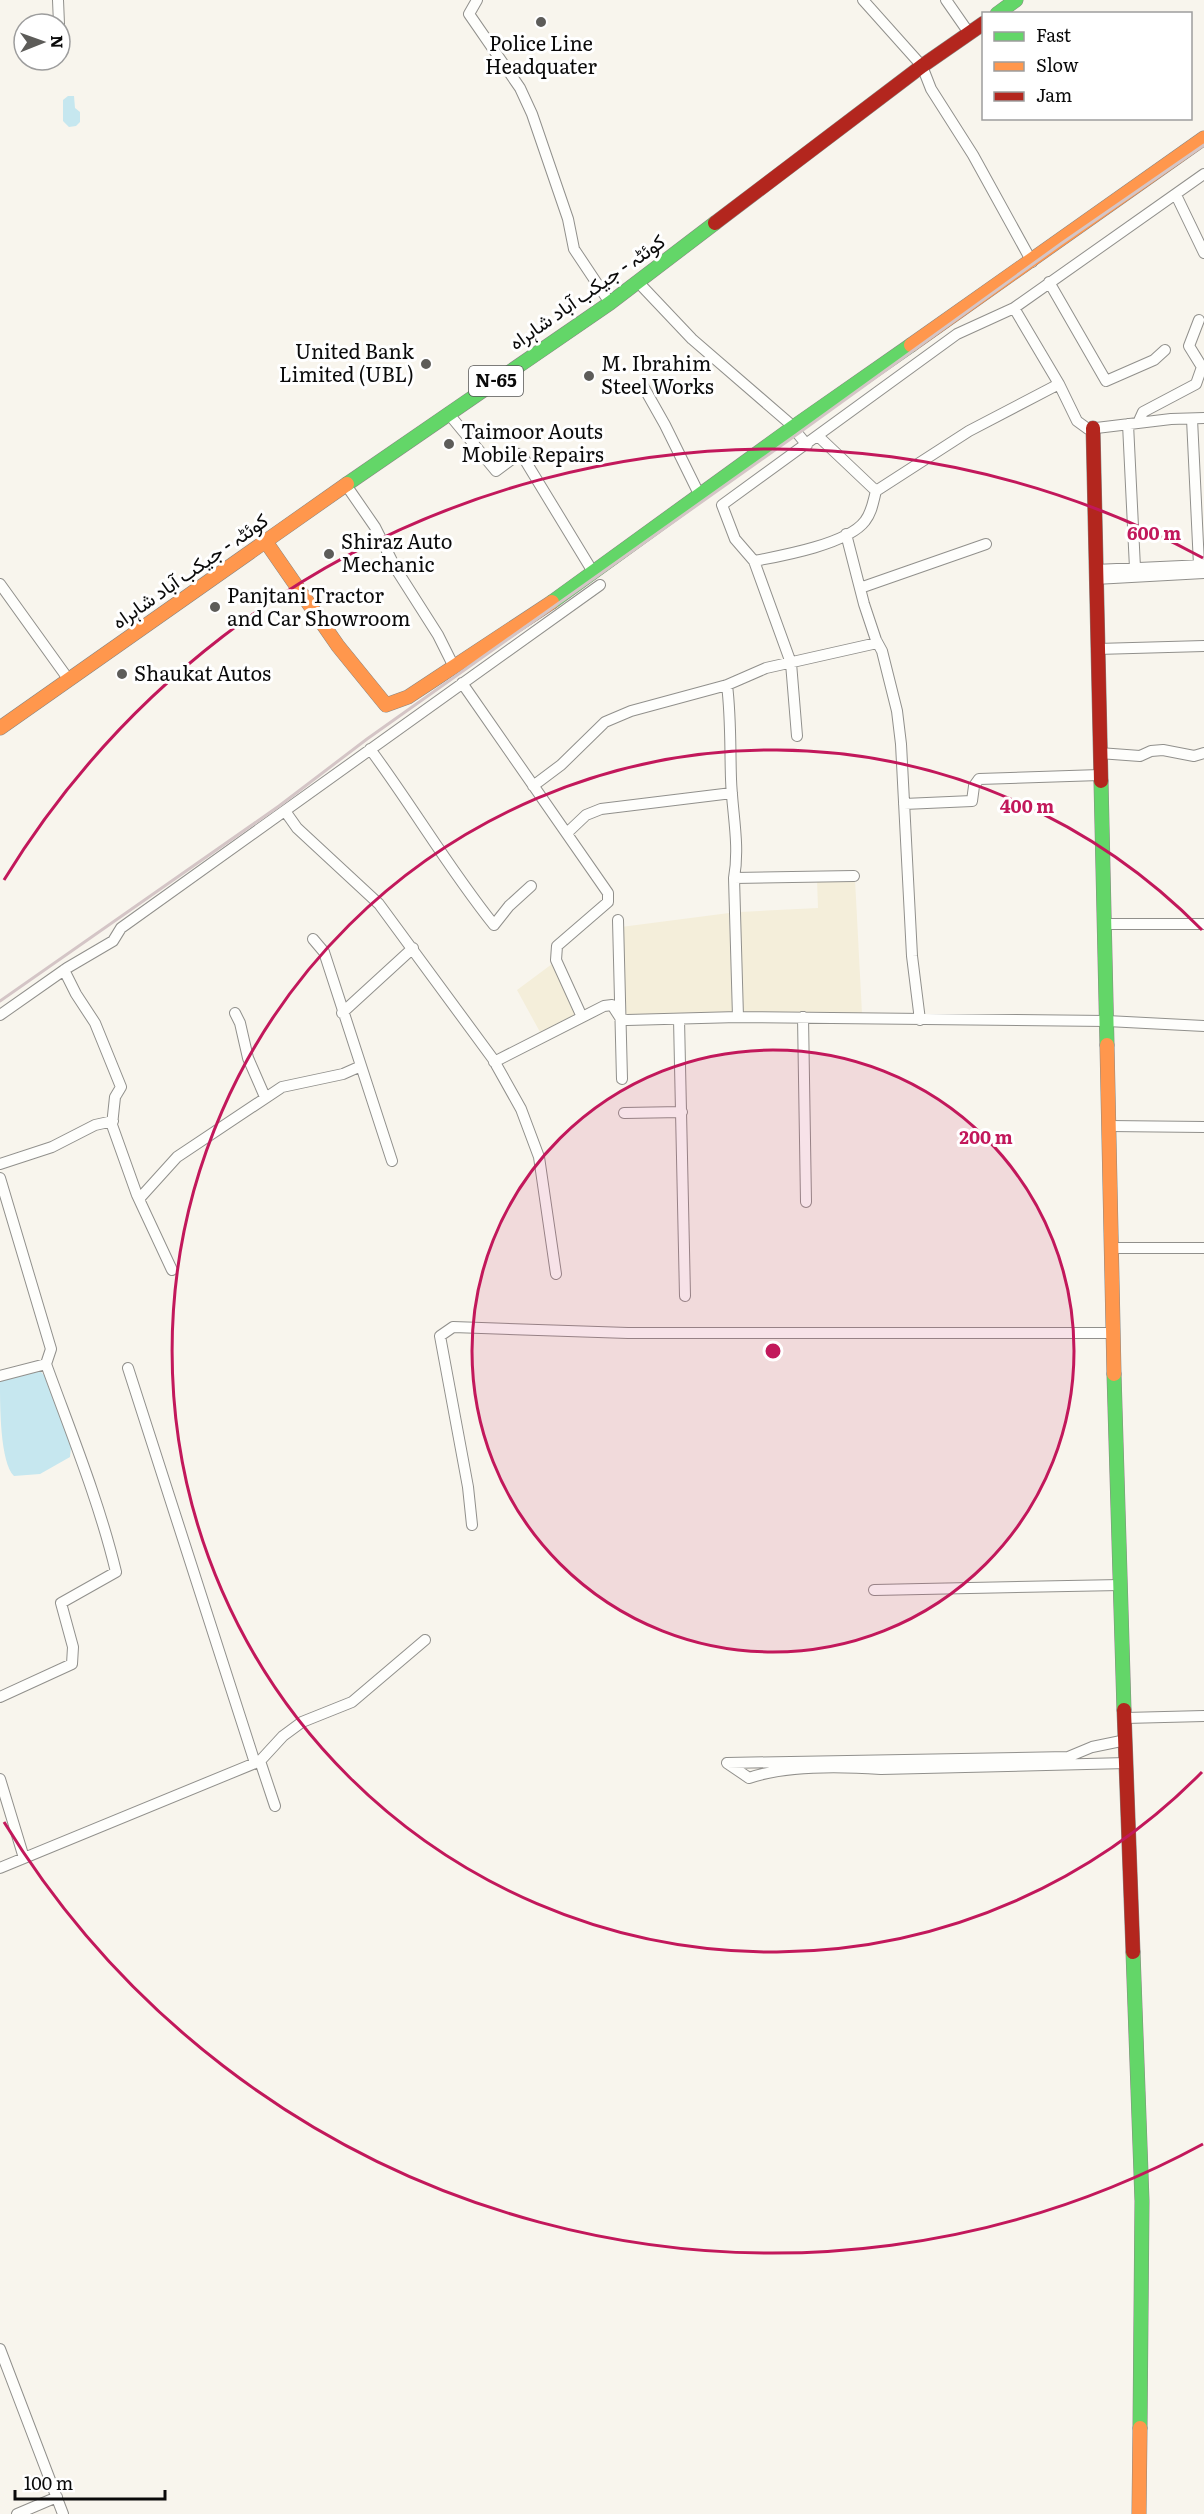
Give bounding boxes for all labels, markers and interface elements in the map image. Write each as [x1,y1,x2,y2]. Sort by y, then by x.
north arrow [12,12,72,72]
legend [982,12,1192,120]
marker: Police Line Headquater [534,15,548,29]
text: Fast [1036,21,1072,48]
place label: Police Line Headquater [485,27,598,80]
text: N [46,35,70,49]
text: Slow [1036,51,1079,78]
text: Jam [1036,81,1072,108]
street label: کوئٹہ - جیکب آباد شاہراہ [502,225,670,356]
place label: United Bank Limited (UBL) [279,335,415,388]
place label: M. Ibrahim Steel Works [601,347,714,400]
marker: United Bank Limited (UBL) [419,357,433,371]
road number: N-65 [469,366,523,396]
marker: M. Ibrahim Steel Works [582,369,596,383]
place label: Taimoor Aouts Mobile Repairs [461,415,604,468]
marker: Taimoor Aouts Mobile Repairs [442,437,456,451]
street label: کوئٹہ - جیکب آباد شاہراہ [105,504,273,635]
text: 600 m [1127,519,1181,546]
place label: Shiraz Auto Mechanic [341,525,453,578]
marker: Shiraz Auto Mechanic [322,547,336,561]
place label: Panjtani Tractor and Car Showroom [227,579,410,632]
marker: Panjtani Tractor and Car Showroom [208,600,222,614]
place label: Shaukat Autos [134,657,271,687]
marker: Shaukat Autos [115,667,129,681]
text: 400 m [1000,792,1054,819]
text: 200 m [959,1123,1013,1150]
centre of rings [763,1341,783,1361]
scale bar [15,2463,165,2501]
text: 100 m [24,2469,73,2496]

